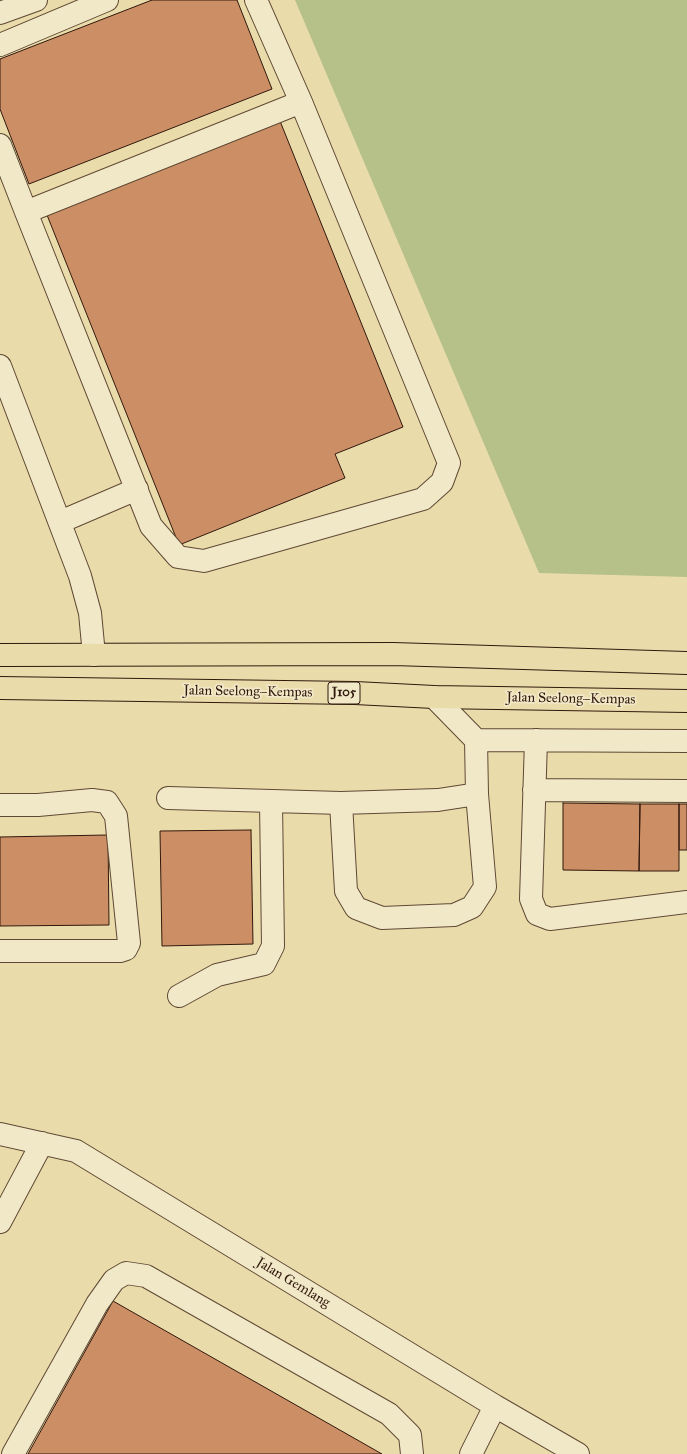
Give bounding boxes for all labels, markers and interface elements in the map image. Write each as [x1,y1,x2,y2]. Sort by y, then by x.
street label: Jalan Seelong–Kempas [183,682,313,702]
road number: J105 [328,682,360,704]
street label: Jalan Seelong–Kempas [506,689,636,709]
street label: Jalan Gemlang [253,1254,333,1312]

